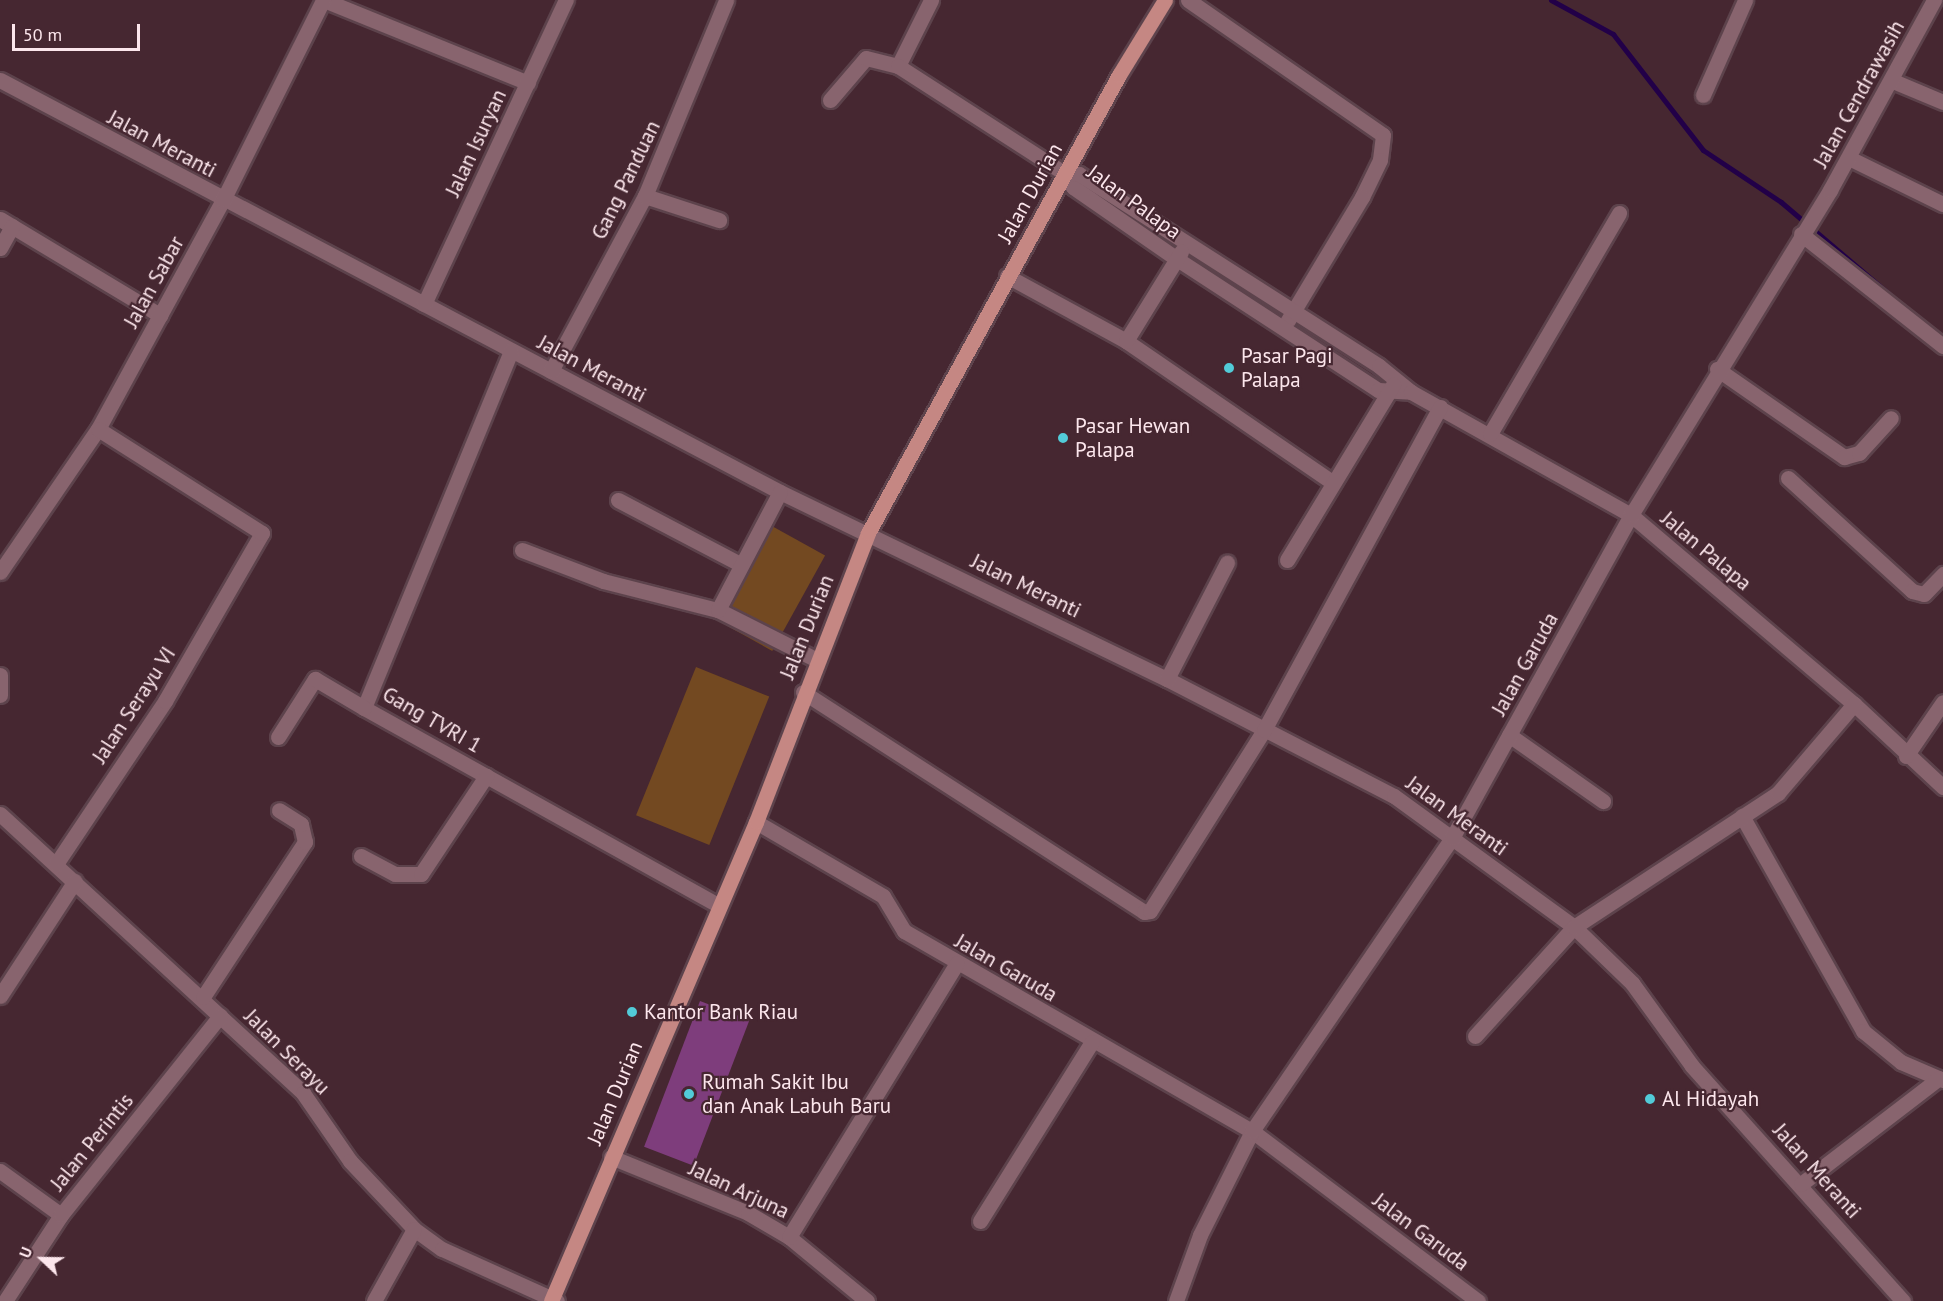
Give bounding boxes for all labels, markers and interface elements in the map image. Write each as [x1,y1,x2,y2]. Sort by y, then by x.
scale bar [15,12,142,50]
street label: Jalan Cendrawasih [1808,16,1910,172]
text: 50 m [23,23,62,46]
street label: Jalan Isuryan [440,85,512,201]
street label: Jalan Meranti [103,105,221,183]
street label: Gang Panduan [586,116,666,244]
street label: Jalan Durian [992,139,1068,247]
street label: Jalan Palapa [1082,160,1186,244]
street label: Jalan Sabar [119,232,189,332]
street label: Jalan Meranti [533,330,651,408]
place label: Pasar Pagi Palapa [1241,343,1333,393]
marker: Pasar Pagi Palapa [1222,361,1236,375]
place label: Pasar Hewan Palapa [1075,413,1190,463]
marker: Pasar Hewan Palapa [1056,431,1070,445]
street label: Jalan Palapa [1656,506,1756,596]
street label: Jalan Meranti [967,549,1085,623]
street label: Jalan Durian [775,571,839,683]
street label: Jalan Garuda [1486,608,1564,720]
street label: Jalan Serayu VI [87,642,181,768]
street label: Gang TVRI 1 [378,681,486,759]
street label: Jalan Meranti [1401,771,1513,861]
street label: Jalan Garuda [951,929,1061,1007]
place label: Kantor Bank Riau [644,999,799,1025]
street label: Jalan Serayu [239,1004,335,1100]
marker: Kantor Bank Riau [625,1005,639,1019]
street label: Jalan Durian [582,1037,648,1149]
place label: Rumah Sakit Ibu dan Anak Labuh Baru [702,1069,892,1119]
marker: Rumah Sakit Ibu dan Anak Labuh Baru [680,1085,698,1103]
place label: Al Hidayah [1662,1086,1759,1112]
street label: Jalan Perintis [45,1088,139,1196]
marker: Al Hidayah [1643,1092,1657,1106]
street label: Jalan Meranti [1768,1118,1866,1224]
street label: Jalan Arjuna [685,1156,793,1224]
street label: Jalan Garuda [1368,1188,1474,1276]
north arrow [12,1229,72,1289]
text: U [14,1244,36,1261]

